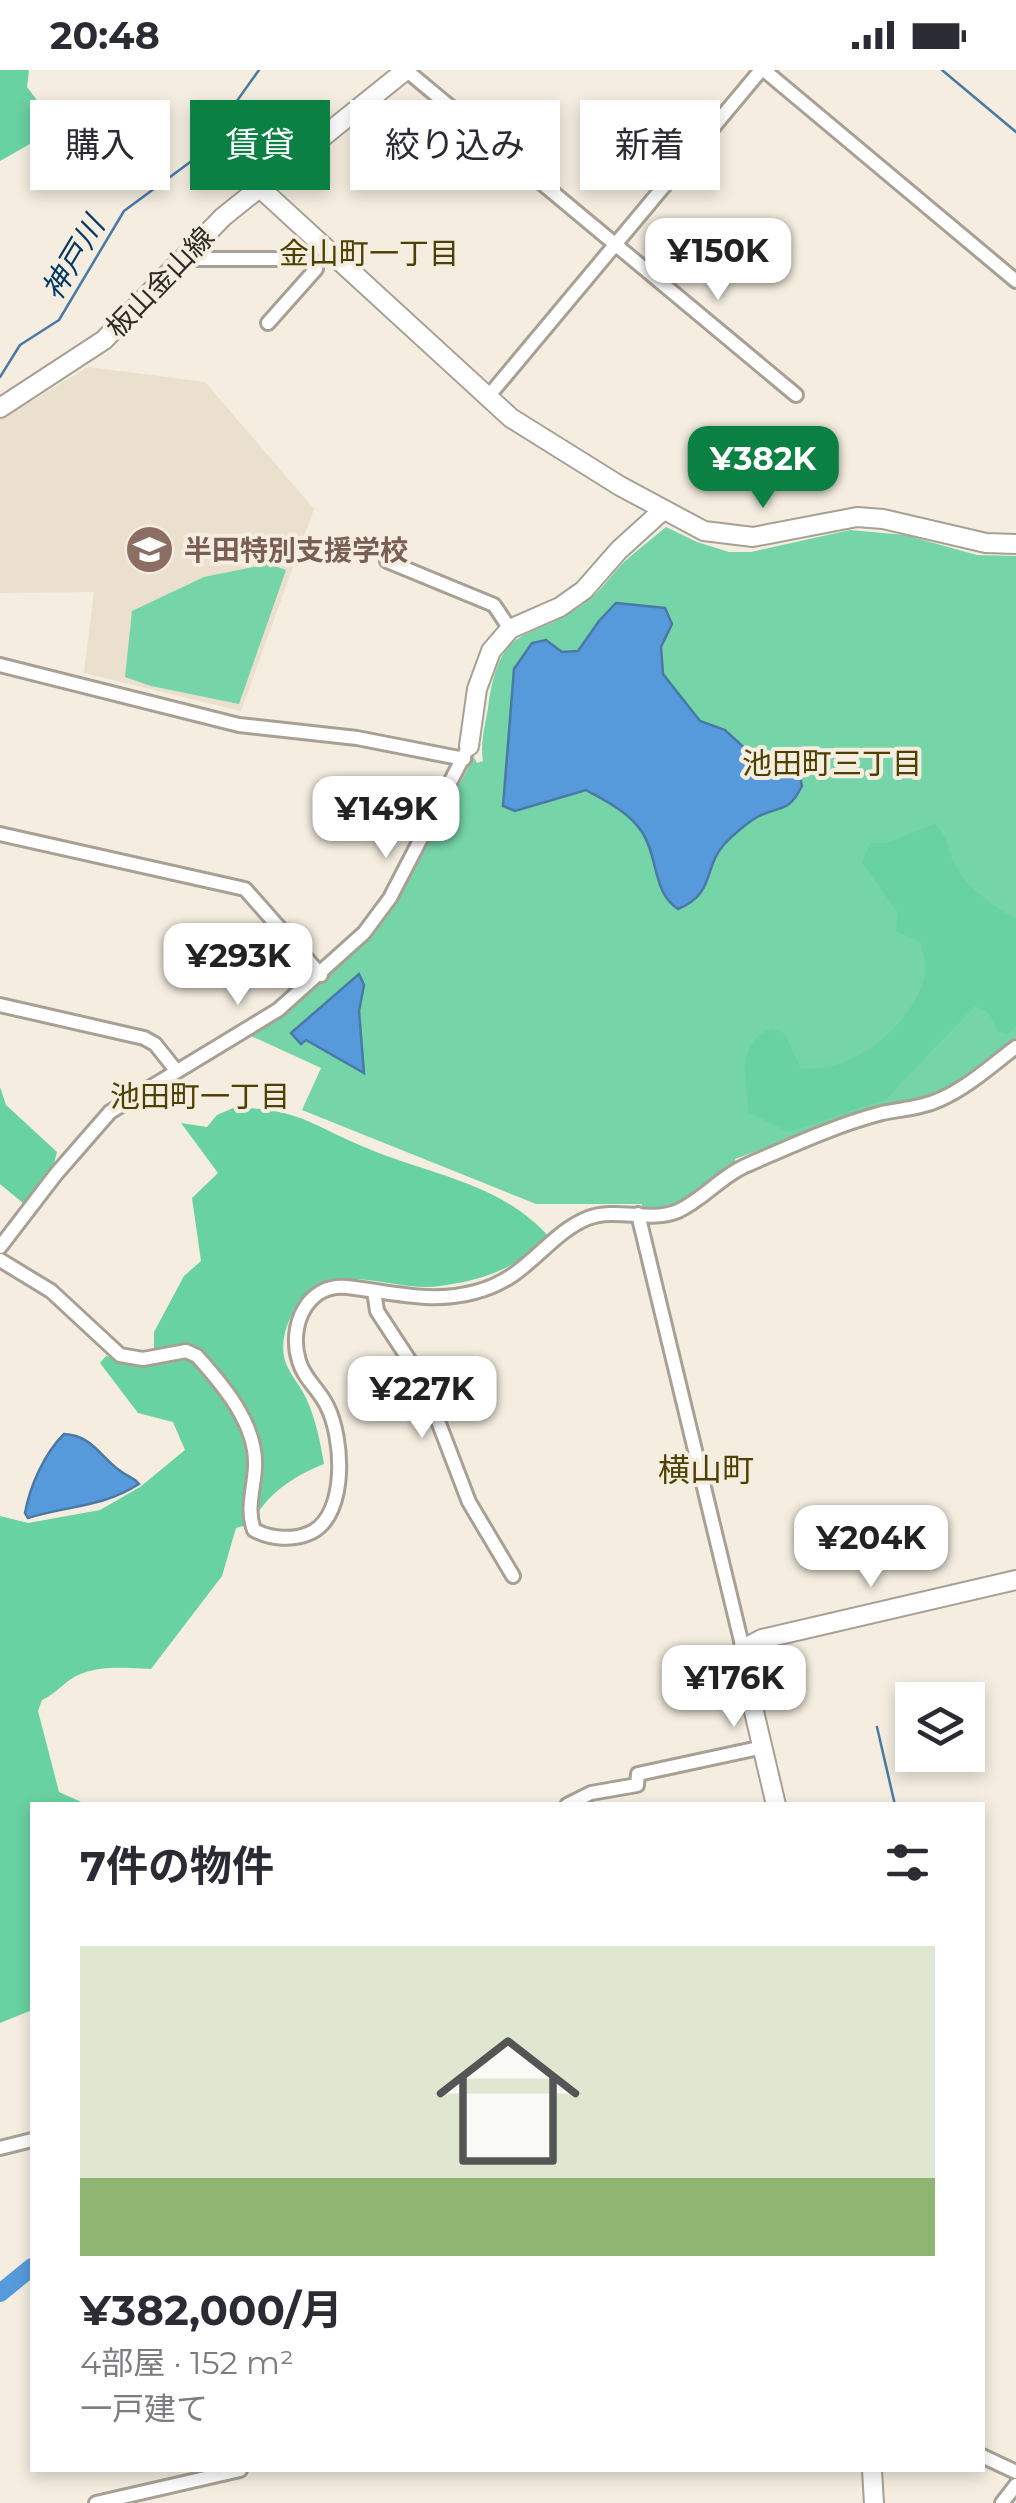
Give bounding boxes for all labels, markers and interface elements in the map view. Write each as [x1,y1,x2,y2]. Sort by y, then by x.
text: 20:48 [50,12,160,59]
chip: 購入 [30,100,170,190]
chip: 賃貸 [190,100,330,190]
chip: 絞り込み [350,100,560,190]
chip: 新着 [580,100,720,190]
water label: 神戸川 [34,207,114,306]
pin: ¥150K [648,218,788,303]
street label: 板山金山線 [99,220,221,344]
text: ¥150K [667,231,769,270]
district label: 金山町一丁目 [279,235,459,272]
pin: ¥382K [693,426,833,511]
text: ¥382K [710,439,816,478]
school or university icon: 半田特別支援学校 [123,524,175,576]
place label: 半田特別支援学校 [184,533,408,567]
district label: 池田町三丁目 [742,745,922,782]
pin: ¥149K [316,776,456,861]
text: ¥149K [334,789,438,828]
pin: ¥293K [168,923,308,1008]
text: ¥293K [185,936,291,975]
district label: 池田町一丁目 [110,1078,290,1115]
pin: ¥227K [352,1356,492,1441]
text: ¥227K [370,1369,474,1408]
district label: 横山町 [658,1450,754,1489]
pin: ¥204K [801,1505,941,1590]
text: ¥204K [816,1518,926,1557]
pin: ¥176K [664,1645,804,1730]
text: ¥176K [684,1658,784,1697]
map controls [895,1682,985,1772]
button: layers [895,1682,985,1772]
icon: filters [880,1835,935,1890]
text: 7件の物件 [80,1840,274,1892]
icon: home [418,2011,598,2191]
text: ¥382,000/月 [80,2284,343,2336]
text: 4部屋 · 152 m² [80,2343,294,2382]
text: 一戸建て [80,2389,208,2428]

